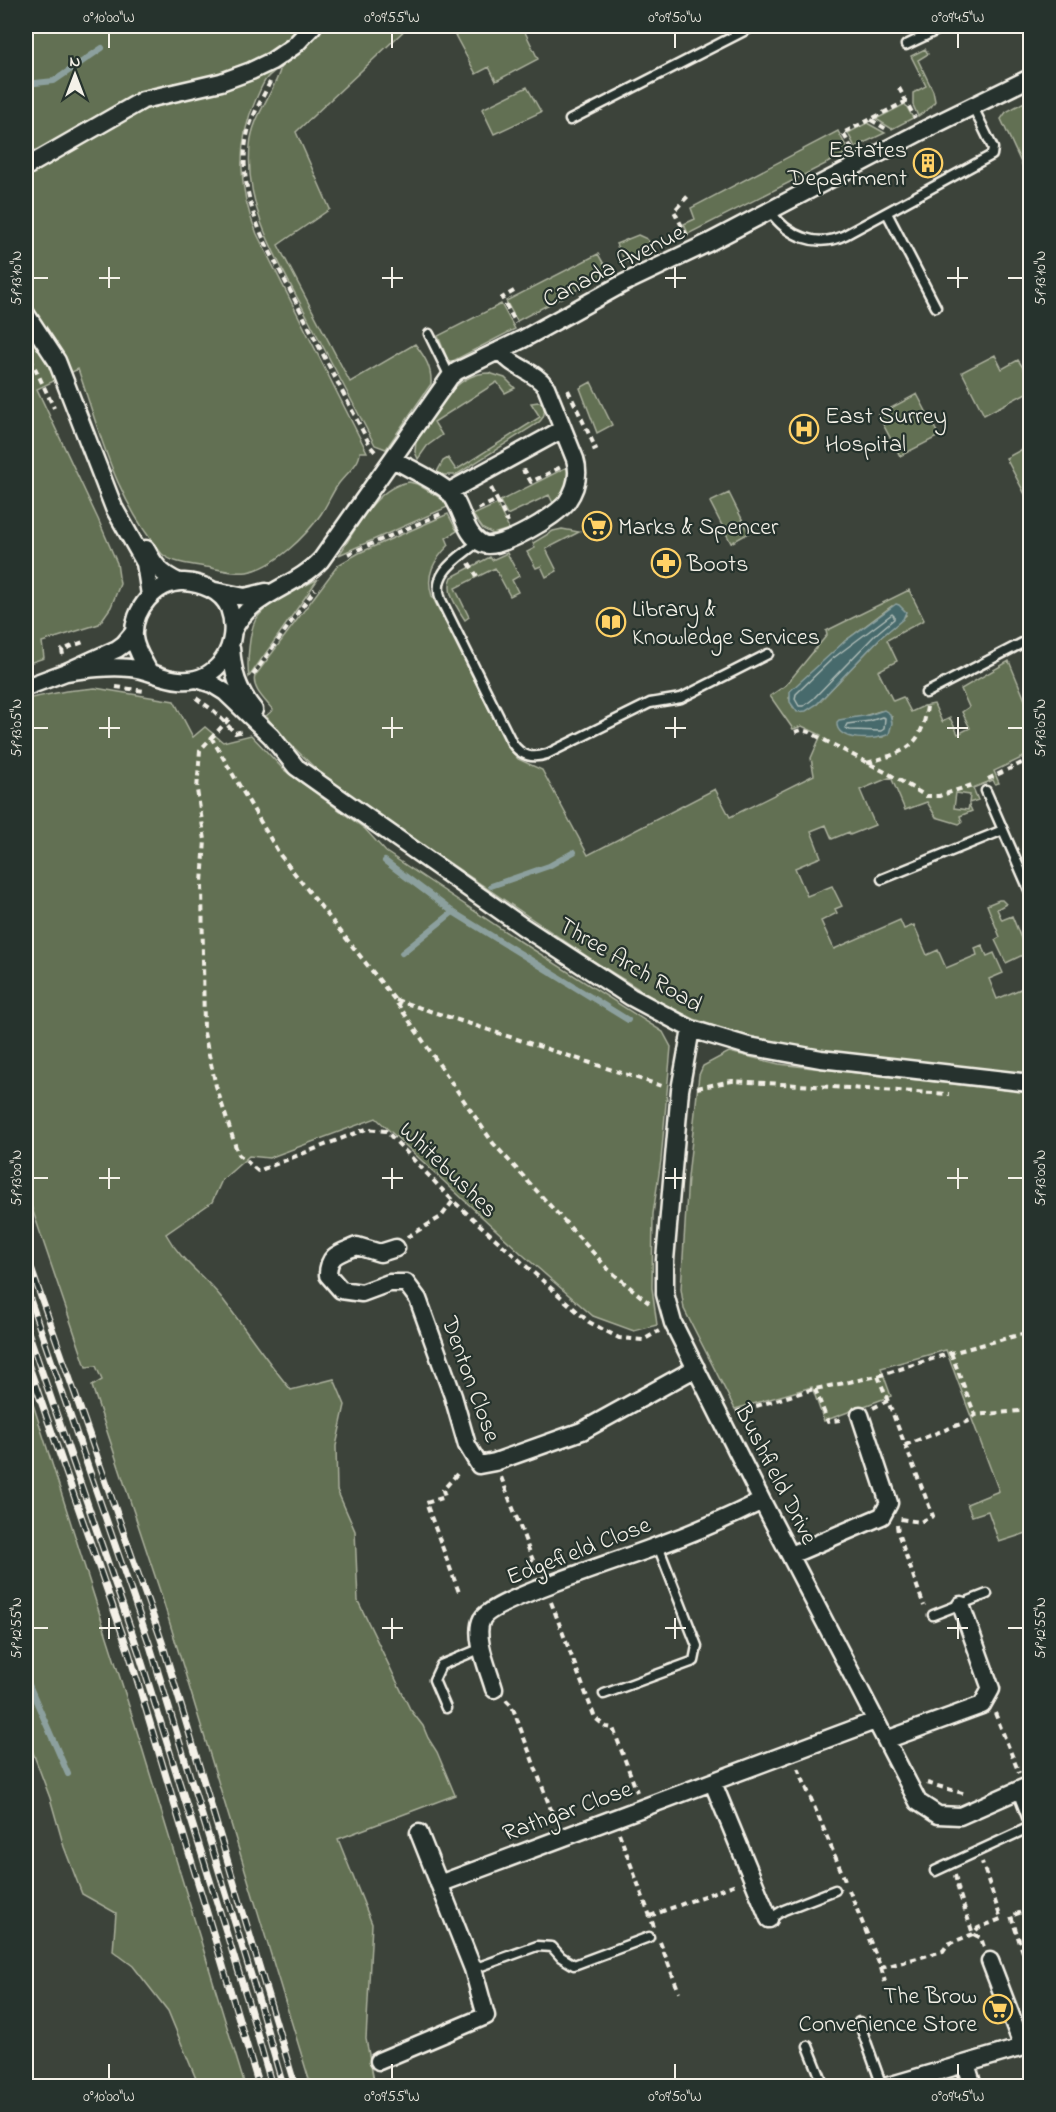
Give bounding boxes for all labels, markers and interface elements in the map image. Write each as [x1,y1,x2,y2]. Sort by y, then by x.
text: 0°10'00"W [83,7,135,29]
text: 0°09'55"W [364,7,420,29]
text: 0°09'50"W [648,7,702,29]
text: 0°09'45"W [932,7,984,29]
north arrow [45,45,105,105]
text: N [70,50,81,74]
place label: Estates Department [787,134,907,197]
building icon: Estates Department [912,147,944,179]
street label: Canada Avenue [537,216,691,318]
text: 51°13'10"N [6,251,28,305]
text: 51°13'10"N [1030,251,1052,305]
place label: East Surrey Hospital [825,400,947,463]
hospital icon: East Surrey Hospital [788,413,820,445]
supermarket icon: Marks & Spencer [581,510,613,542]
place label: Marks & Spencer [618,511,779,546]
pharmacy icon: Boots [650,547,682,579]
place label: Boots [686,548,748,583]
place label: Library & Knowledge Services [632,593,820,656]
library icon: Library & Knowledge Services [595,606,627,638]
text: 51°13'05"N [6,699,28,757]
text: 51°13'05"N [1030,699,1052,757]
street label: Three Arch Road [551,909,709,1023]
street label: Whitebushes [390,1114,505,1227]
text: 51°13'00"N [6,1150,28,1206]
text: 51°13'00"N [1030,1150,1052,1206]
street label: Denton Close [430,1311,509,1448]
street label: Bushfield Drive [724,1398,825,1552]
street label: Edgefield Close [502,1509,656,1596]
text: 51°12'55"N [6,1597,28,1659]
text: 51°12'55"N [1030,1597,1052,1659]
street label: Rathgar Close [498,1773,638,1852]
place label: The Brow Convenience Store [798,1980,977,2043]
supermarket icon: The Brow Convenience Store [982,1993,1014,2025]
text: 0°10'00"W [83,2086,135,2108]
text: 0°09'55"W [364,2086,420,2108]
text: 0°09'50"W [648,2086,702,2108]
text: 0°09'45"W [932,2086,984,2108]

